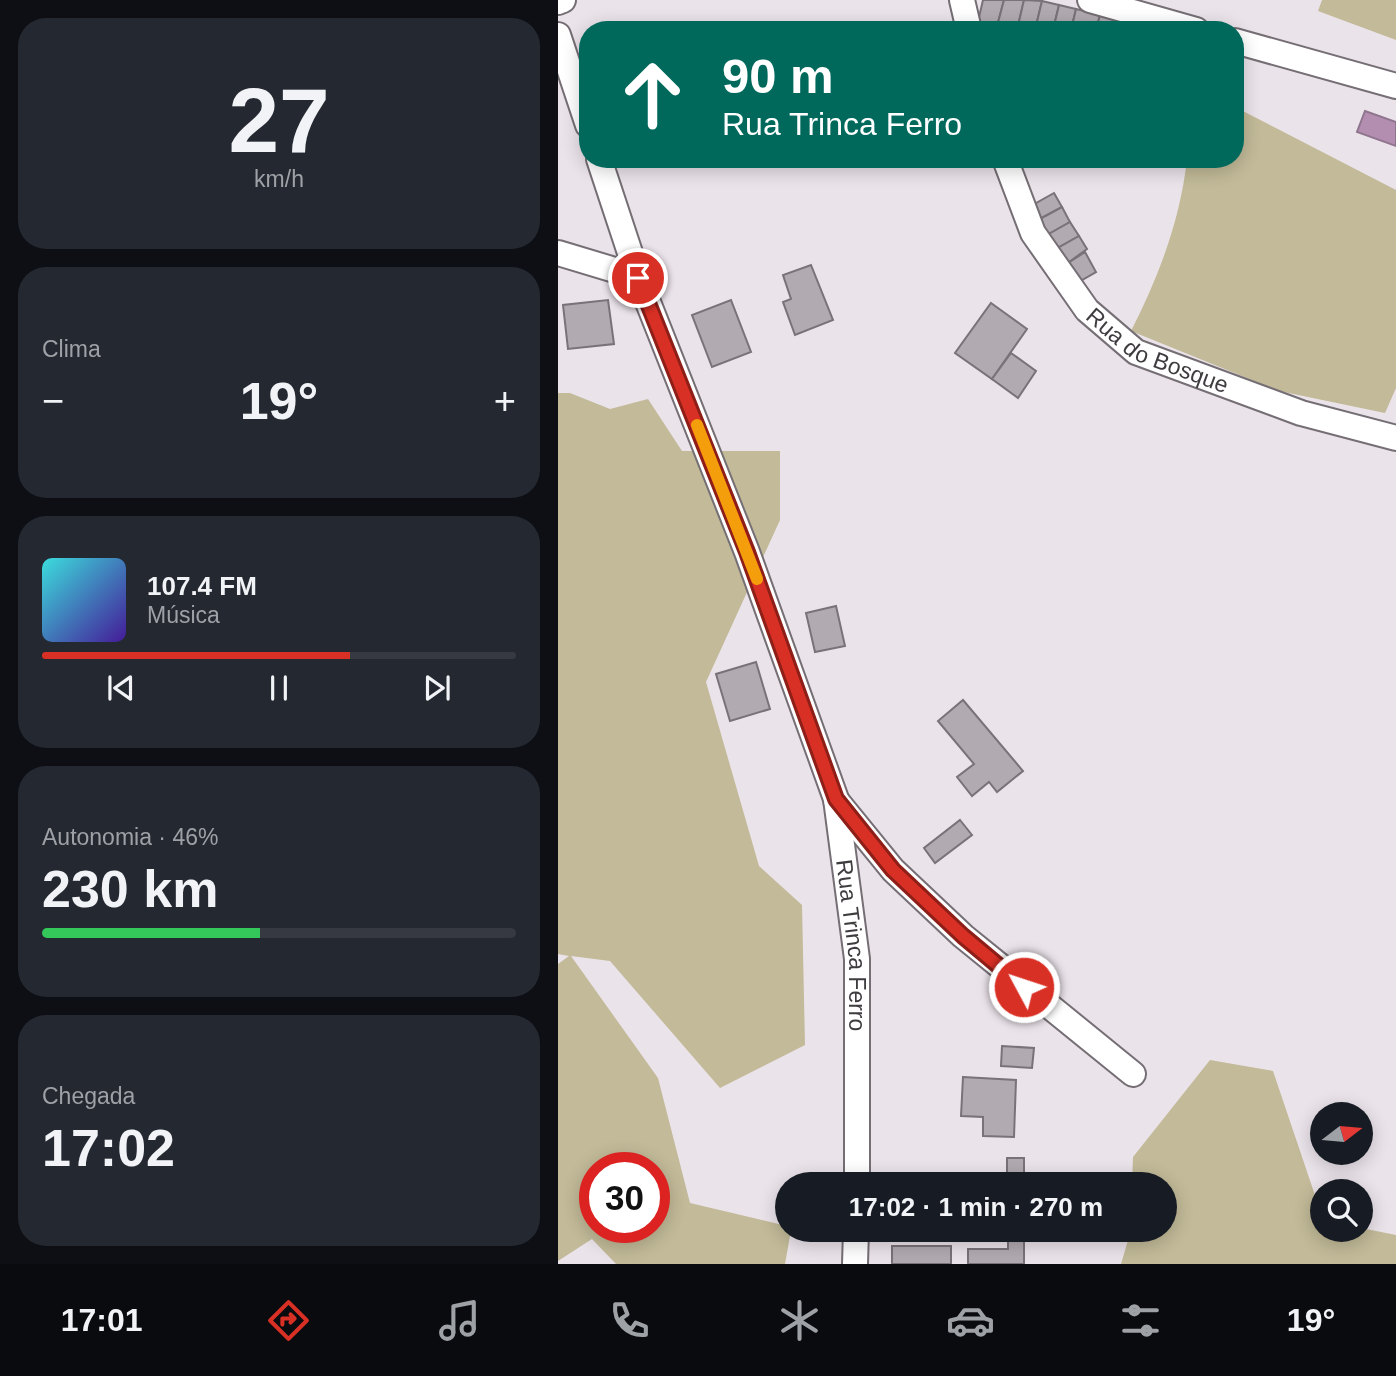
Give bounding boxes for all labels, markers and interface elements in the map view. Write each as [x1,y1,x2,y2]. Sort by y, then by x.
icon: ahead [607,49,698,140]
text: 90 m [722,49,834,103]
text: 27 [228,70,330,171]
text: Rua Trinca Ferro [722,106,962,142]
text: km/h [254,166,304,192]
pin [608,248,668,308]
icon: arrive [619,259,657,297]
street label: Rua do Bosque [1081,302,1232,398]
text: Clima [42,336,101,362]
text: 19° [240,372,318,430]
text: − [42,380,64,422]
text: + [494,380,516,422]
text: 107.4 FM [147,571,257,601]
text: Música [147,602,220,628]
icon: previous [102,669,140,707]
icon: pause [260,669,298,707]
icon: next [418,669,456,707]
text: Autonomia · 46% [42,824,218,850]
street label: Rua Trinca Ferro [831,858,870,1031]
text: 230 km [42,860,218,918]
position arrow [987,950,1061,1024]
text: Chegada [42,1083,135,1109]
north arrow [1310,1102,1374,1166]
map controls [1310,1102,1373,1242]
text: 17:02 [42,1119,175,1177]
speed limit sign: 30 [579,1152,670,1243]
button: search [1310,1179,1373,1242]
text: 17:02 · 1 min · 270 m [849,1192,1103,1222]
icon: directions [264,1296,313,1345]
icon: music [435,1296,484,1345]
icon: phone [605,1296,654,1345]
icon: climate [775,1296,824,1345]
icon: car [946,1296,995,1345]
icon: filters [1116,1296,1165,1345]
text: 17:01 [61,1302,143,1338]
text: 19° [1287,1302,1335,1338]

